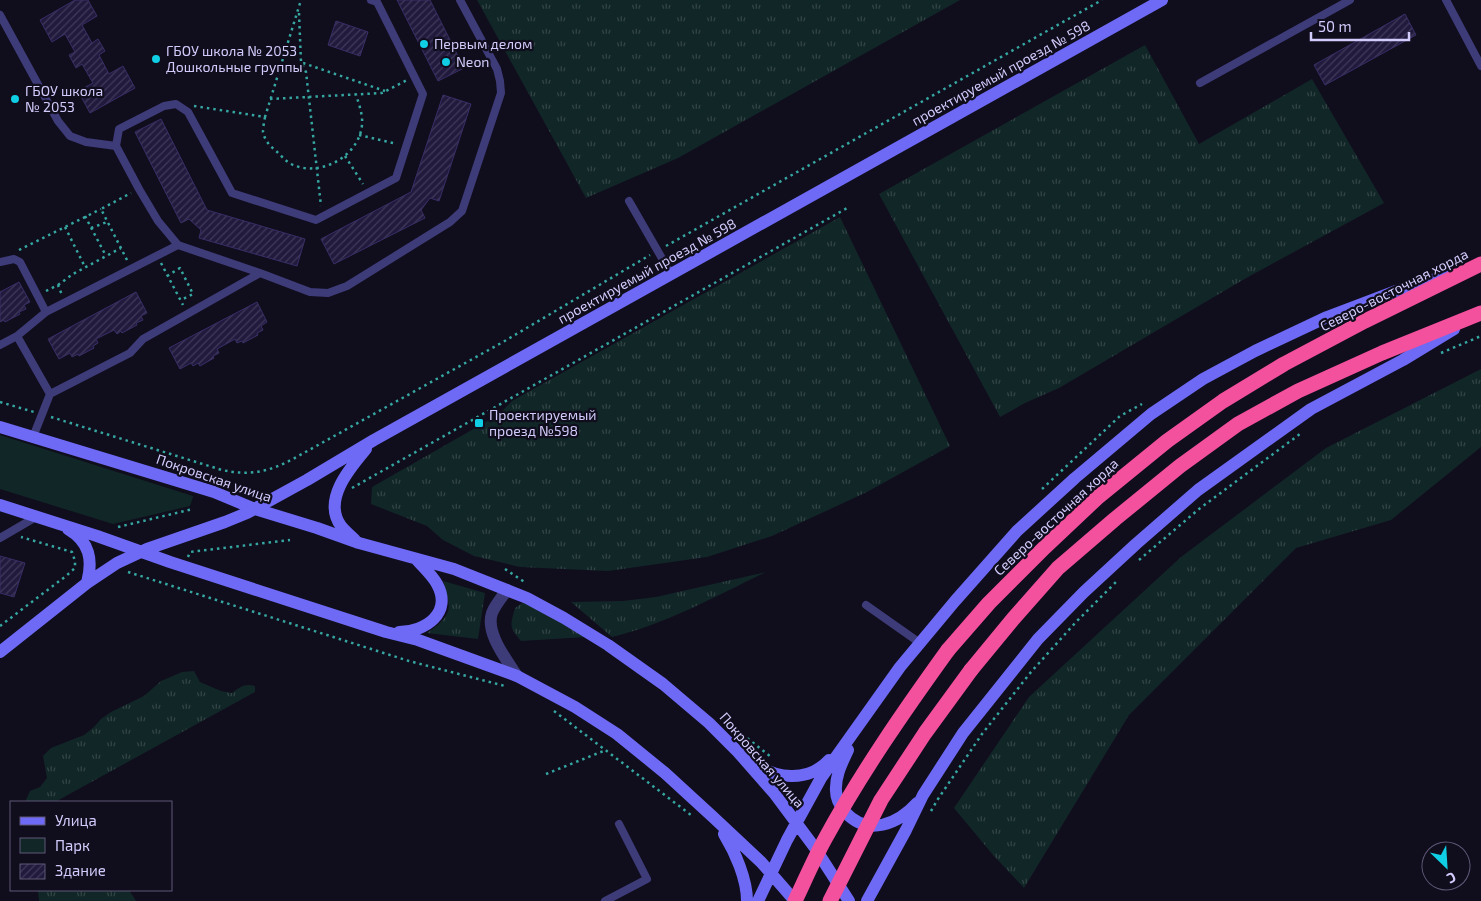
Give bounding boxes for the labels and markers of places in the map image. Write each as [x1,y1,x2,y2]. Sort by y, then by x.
place label: Первым делом [434,35,533,52]
marker: Первым делом [418,38,430,50]
place label: ГБОУ школа № 2053 Дошкольные группы [166,42,303,75]
marker: ГБОУ школа № 2053 Дошкольные группы [150,53,162,65]
place label: Neon [456,53,489,70]
marker: Neon [440,56,452,68]
place label: ГБОУ школа № 2053 [25,82,103,115]
marker: ГБОУ школа № 2053 [9,93,21,105]
place label: Проектируемый проезд №598 [489,406,596,439]
marker: Проектируемый проезд №598 [473,417,485,429]

